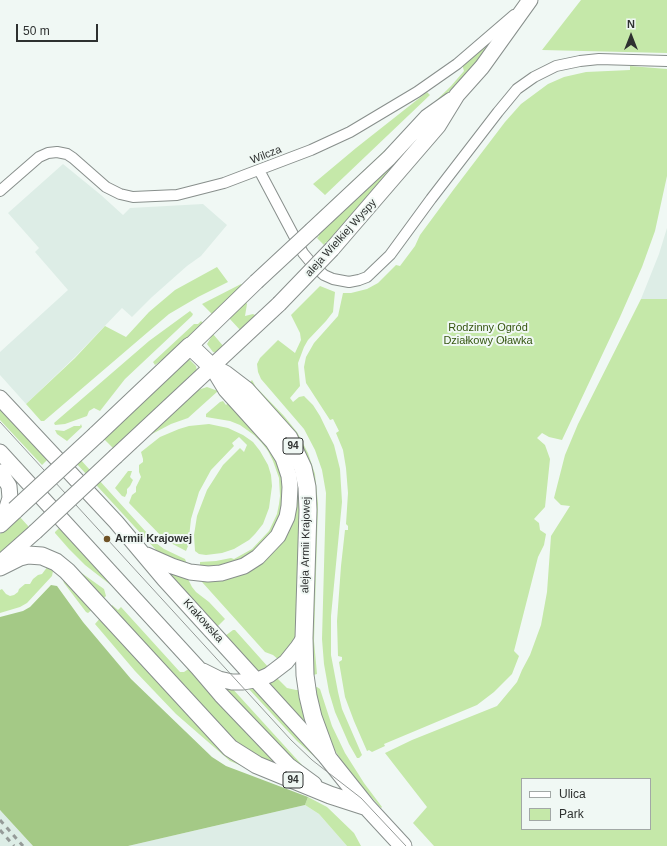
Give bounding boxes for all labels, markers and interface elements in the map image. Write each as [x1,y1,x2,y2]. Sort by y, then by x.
scale bar [18,16,100,42]
north arrow [611,16,651,56]
text: N [627,18,635,30]
text: 50 m [23,24,50,38]
street label: Wilcza [249,143,283,167]
street label: aleja Wielkiej Wyspy [303,196,379,280]
park label: Rodzinny Ogród Działkowy Oławka [443,321,533,347]
road number: 94 [283,438,303,454]
street label: aleja Armii Krajowej [299,497,313,593]
place label: Armii Krajowej [115,532,192,546]
marker: Armii Krajowej [102,534,112,544]
street label: Krakowska [180,597,226,645]
road number: 94 [283,772,303,788]
legend [521,778,651,830]
text: Ulica [559,787,586,801]
text: Park [559,807,584,821]

